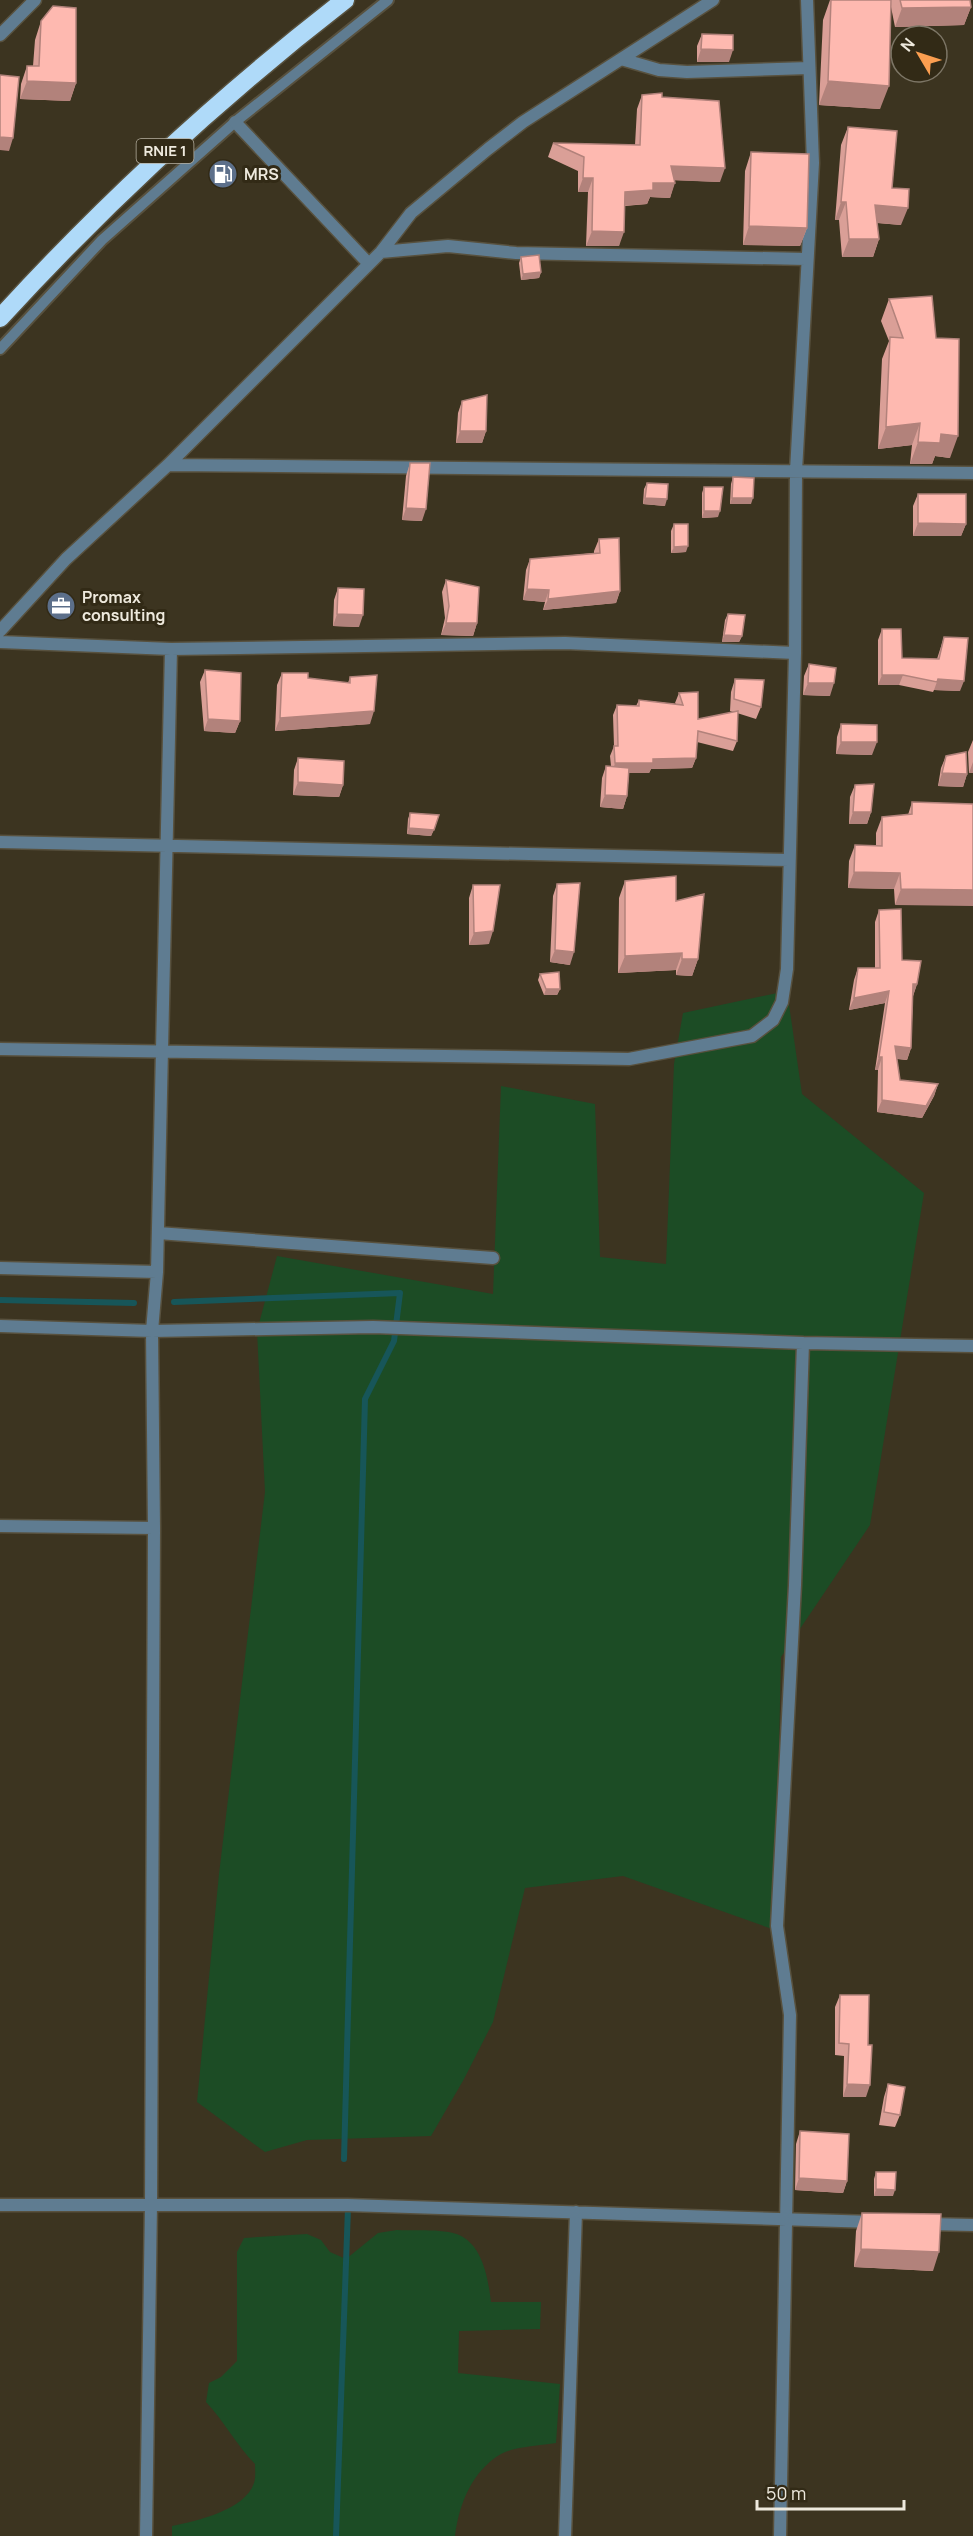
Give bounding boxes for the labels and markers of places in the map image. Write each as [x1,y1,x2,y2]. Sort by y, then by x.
fuel station icon: MRS [207,158,239,190]
place label: MRS [244,163,279,185]
place label: Promax consulting [82,586,165,626]
office icon: Promax consulting [45,590,77,622]

